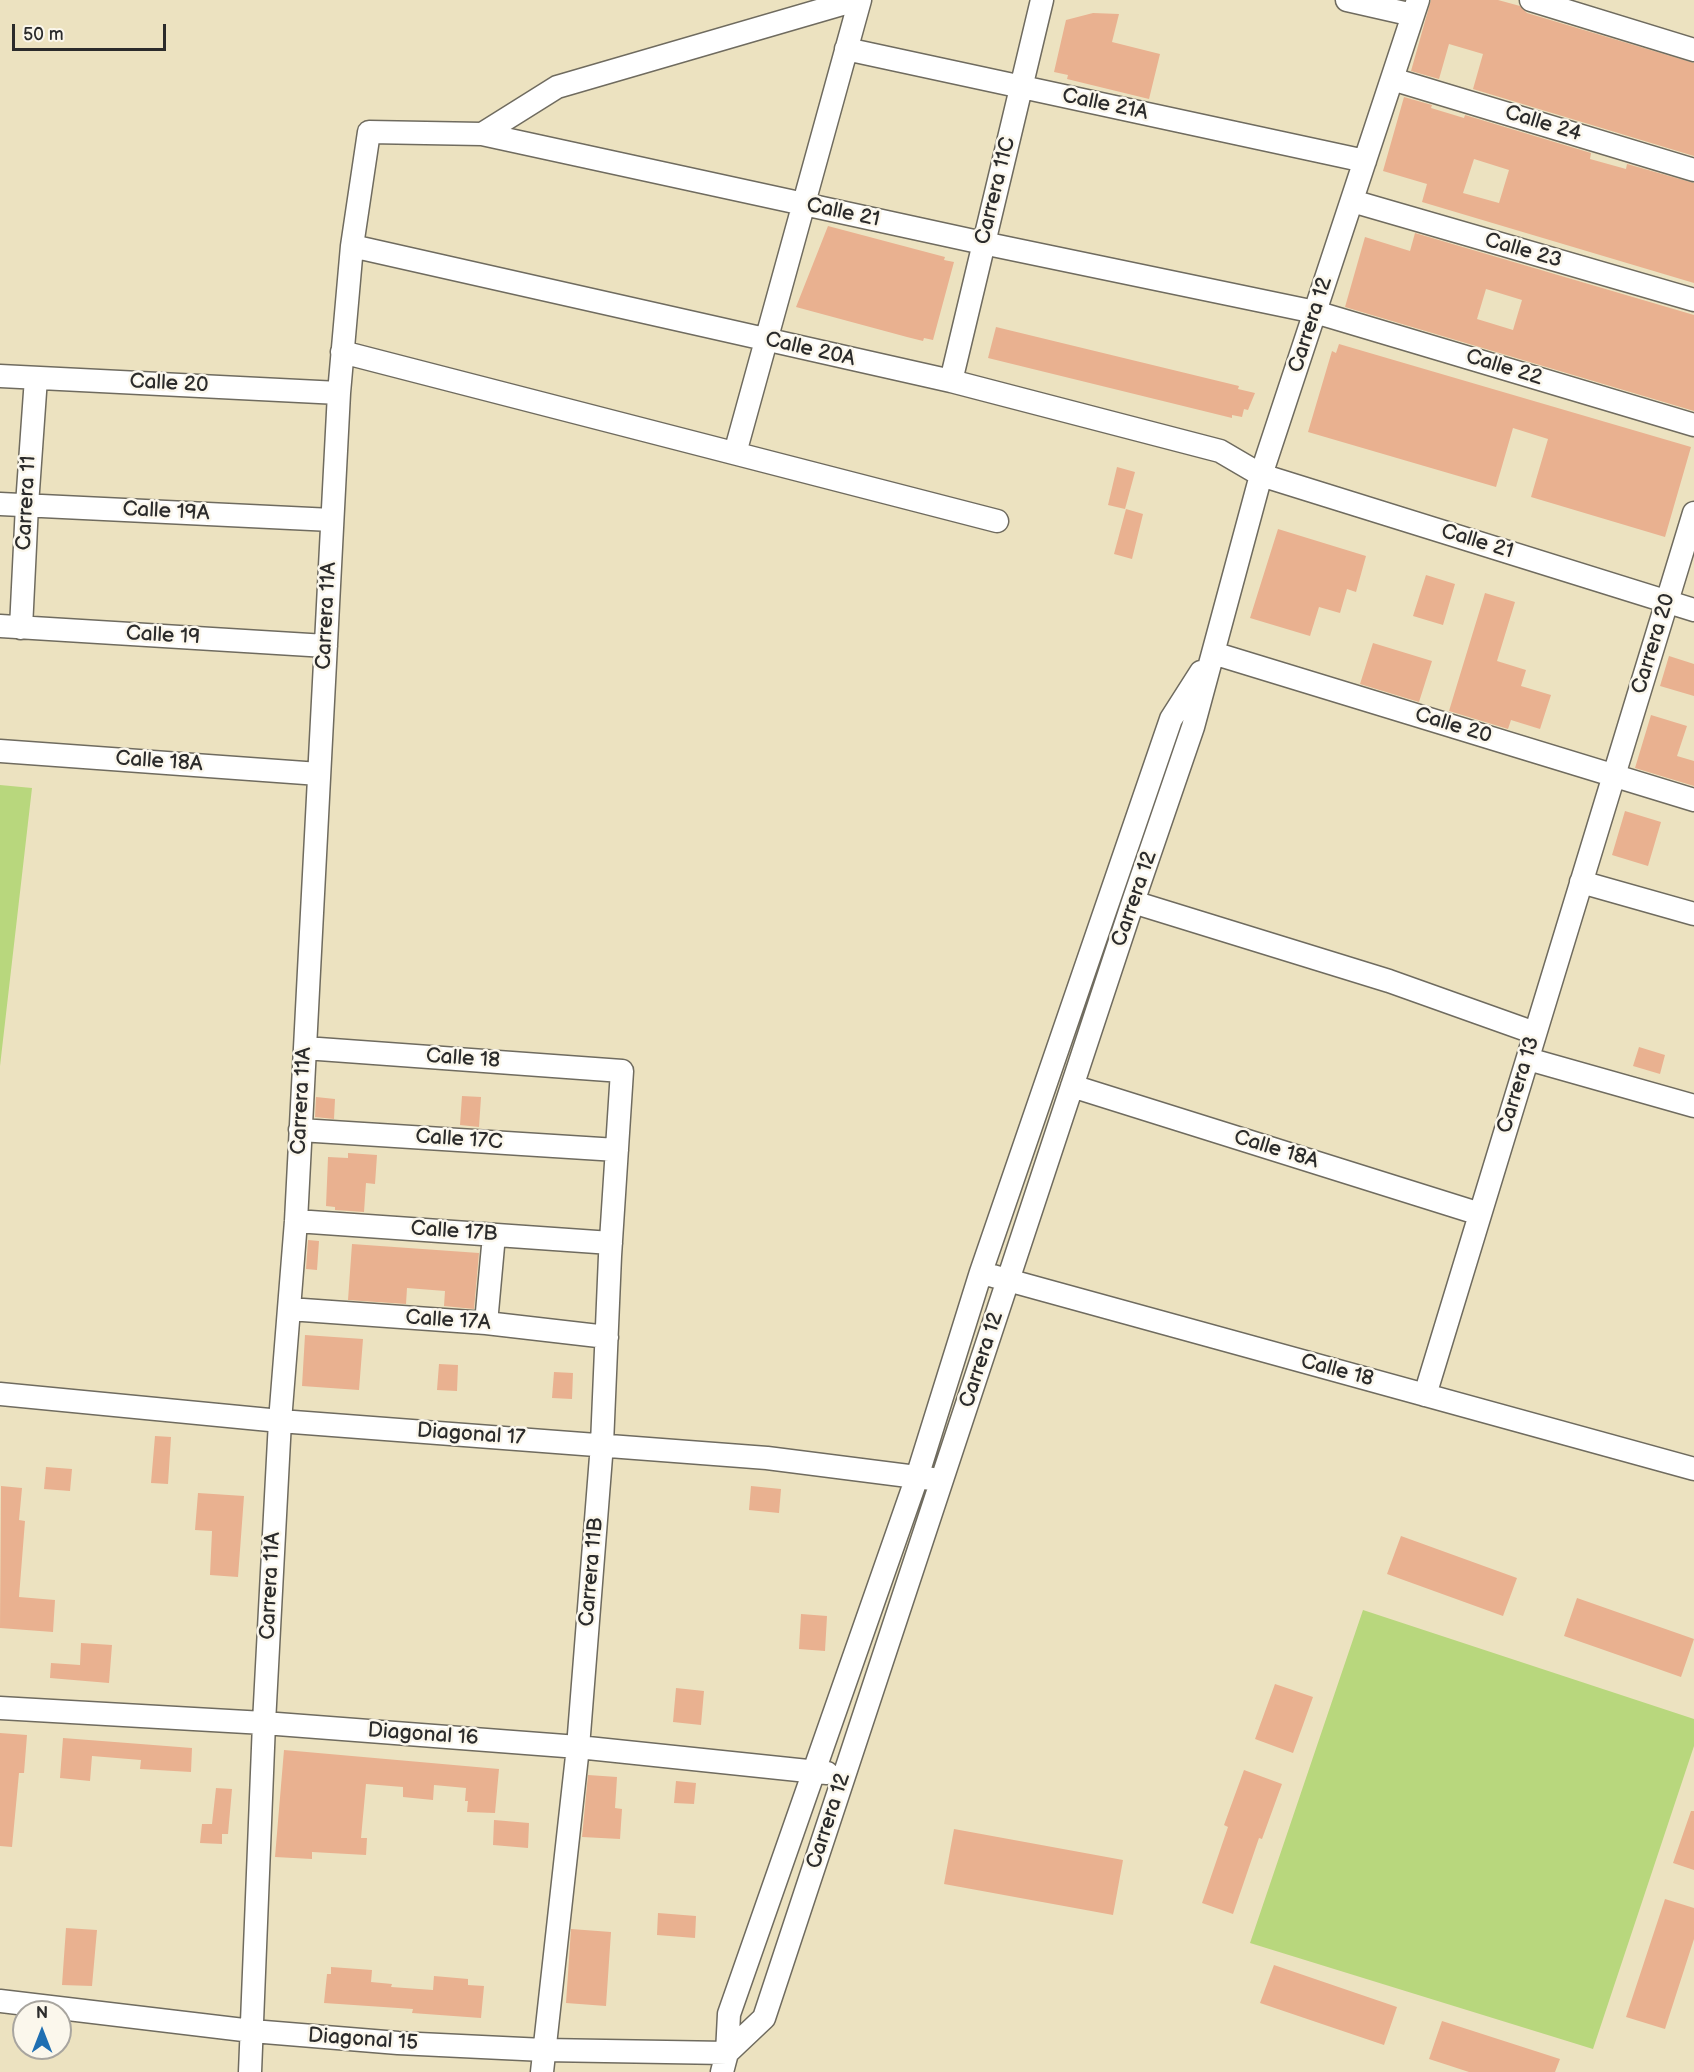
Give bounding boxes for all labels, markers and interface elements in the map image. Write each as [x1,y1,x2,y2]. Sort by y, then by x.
scale bar [15,12,170,50]
text: 50 m [23,24,64,45]
street label: Calle 21A [1060,84,1150,126]
street label: Calle 24 [1502,100,1584,148]
street label: Carrera 11C [970,135,1022,247]
street label: Calle 21 [804,193,882,233]
street label: Calle 23 [1482,228,1564,274]
street label: Carrera 12 [1284,274,1338,376]
street label: Calle 20A [762,327,858,373]
street label: Calle 22 [1463,344,1545,392]
street label: Calle 20 [129,369,209,399]
street label: Carrera 11 [12,455,42,551]
street label: Calle 19A [122,497,210,527]
street label: Calle 21 [1438,519,1516,565]
street label: Carrera 11A [312,562,342,670]
street label: Carrera 20 [1627,591,1681,697]
street label: Calle 19 [125,621,201,651]
street label: Calle 20 [1412,702,1494,750]
street label: Calle 18A [115,746,203,778]
street label: Carrera 12 [1107,848,1163,950]
street label: Carrera 13 [1492,1034,1546,1136]
street label: Calle 18 [425,1044,501,1074]
street label: Carrera 11A [287,1047,317,1155]
street label: Calle 17C [414,1124,504,1156]
street label: Calle 18A [1231,1125,1321,1175]
street label: Calle 17B [410,1216,498,1248]
street label: Calle 17A [405,1305,491,1337]
street label: Carrera 12 [955,1309,1009,1411]
street label: Calle 18 [1298,1349,1376,1393]
street label: Diagonal 17 [416,1419,526,1451]
street label: Carrera 11B [575,1516,609,1628]
street label: Carrera 11A [256,1532,286,1640]
street label: Diagonal 16 [367,1719,479,1751]
street label: Carrera 12 [802,1770,856,1872]
north arrow [12,2000,72,2060]
text: N [36,2004,48,2023]
street label: Diagonal 15 [307,2024,419,2056]

